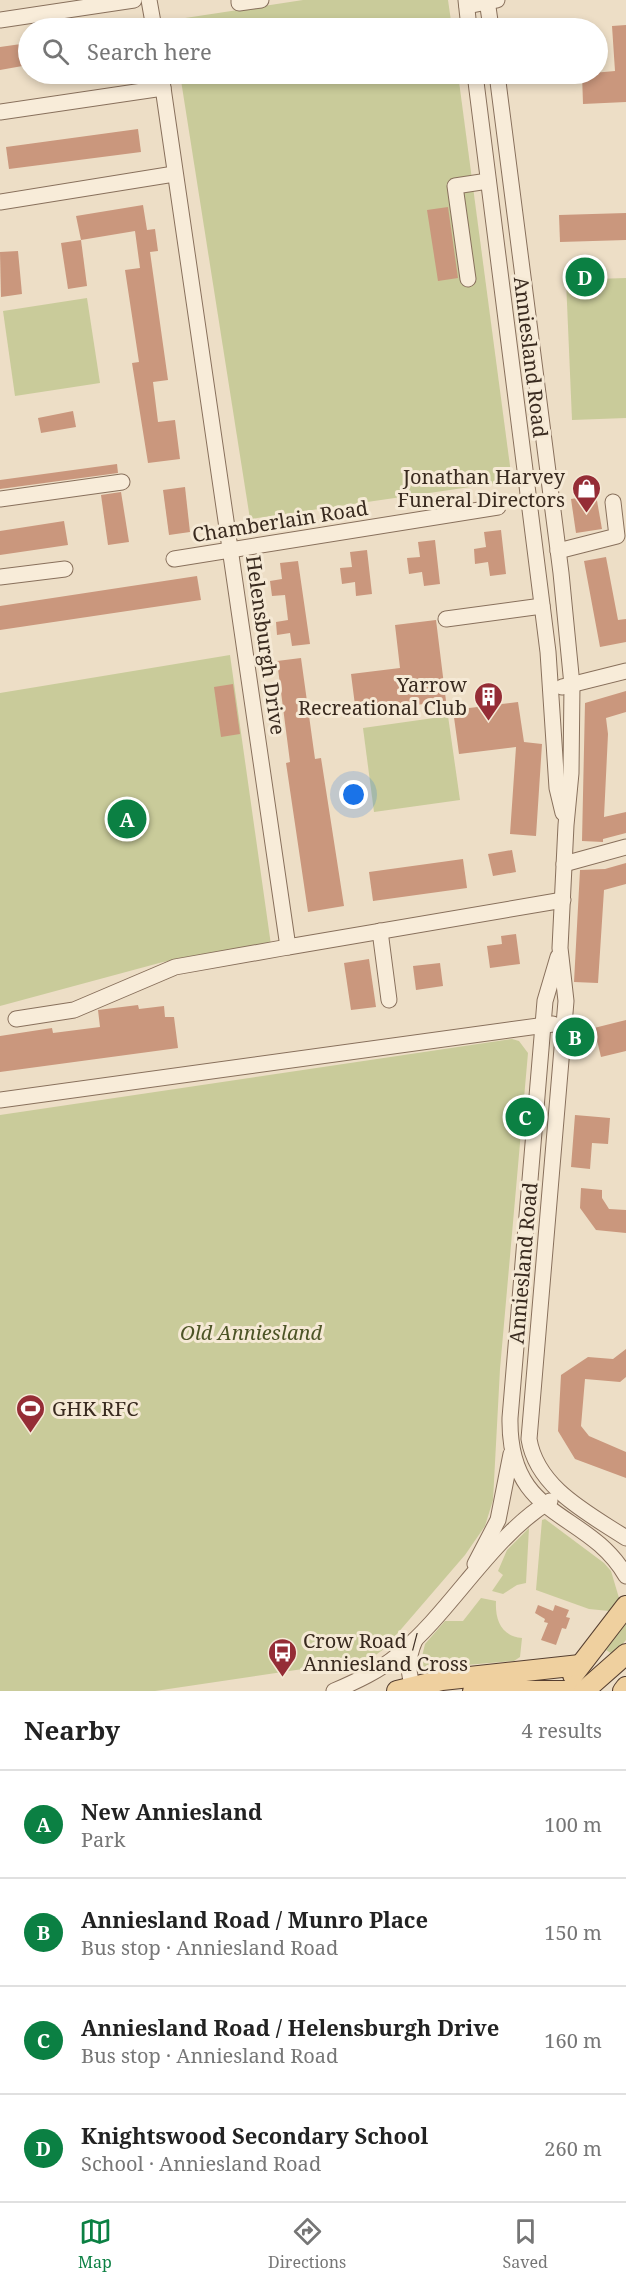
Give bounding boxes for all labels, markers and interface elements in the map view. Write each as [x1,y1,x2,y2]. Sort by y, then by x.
search box [18,18,608,84]
icon: search [39,35,72,68]
text: Search here [87,36,212,66]
pin: D [566,254,604,300]
street label: Anniesland Road [508,275,554,439]
place label: Jonathan Harvey Funeral Directors [397,463,566,513]
shop icon: Jonathan Harvey Funeral Directors [570,472,602,514]
street label: Chamberlain Road [190,494,370,548]
street label: Helensburgh Drive [240,553,292,737]
place label: Yarrow Recreational Club [298,671,468,721]
building icon: Yarrow Recreational Club [472,680,504,722]
your location [339,780,368,809]
pin: A [108,796,146,842]
pin: B [556,1014,594,1060]
pin: C [506,1094,544,1140]
street label: Anniesland Road [502,1181,544,1345]
park label: Old Anniesland [180,1319,323,1346]
sports icon: GHK RFC [15,1392,47,1434]
place label: GHK RFC [52,1395,139,1422]
place label: Crow Road / Anniesland Cross [303,1627,468,1677]
bus stop icon: Crow Road / Anniesland Cross [266,1636,298,1678]
text: Nearby [24,1712,120,1748]
text: 4 results [522,1717,602,1744]
text: New Anniesland [81,1796,262,1826]
text: A [36,1811,51,1838]
text: 100 m [544,1811,602,1838]
text: Park [81,1826,125,1853]
text: Anniesland Road / Munro Place [81,1904,428,1934]
text: B [37,1919,50,1946]
text: 150 m [544,1919,602,1946]
text: Bus stop · Anniesland Road [81,1934,338,1961]
text: Anniesland Road / Helensburgh Drive [81,2012,499,2042]
text: C [37,2027,50,2054]
text: 160 m [544,2027,602,2054]
text: Bus stop · Anniesland Road [81,2042,338,2069]
text: Knightswood Secondary School [81,2120,428,2150]
text: D [36,2135,51,2162]
text: 260 m [544,2135,602,2162]
text: School · Anniesland Road [81,2150,321,2177]
tab: Map [78,2215,112,2273]
tab: Directions [268,2215,346,2273]
tab: Saved [503,2215,548,2273]

